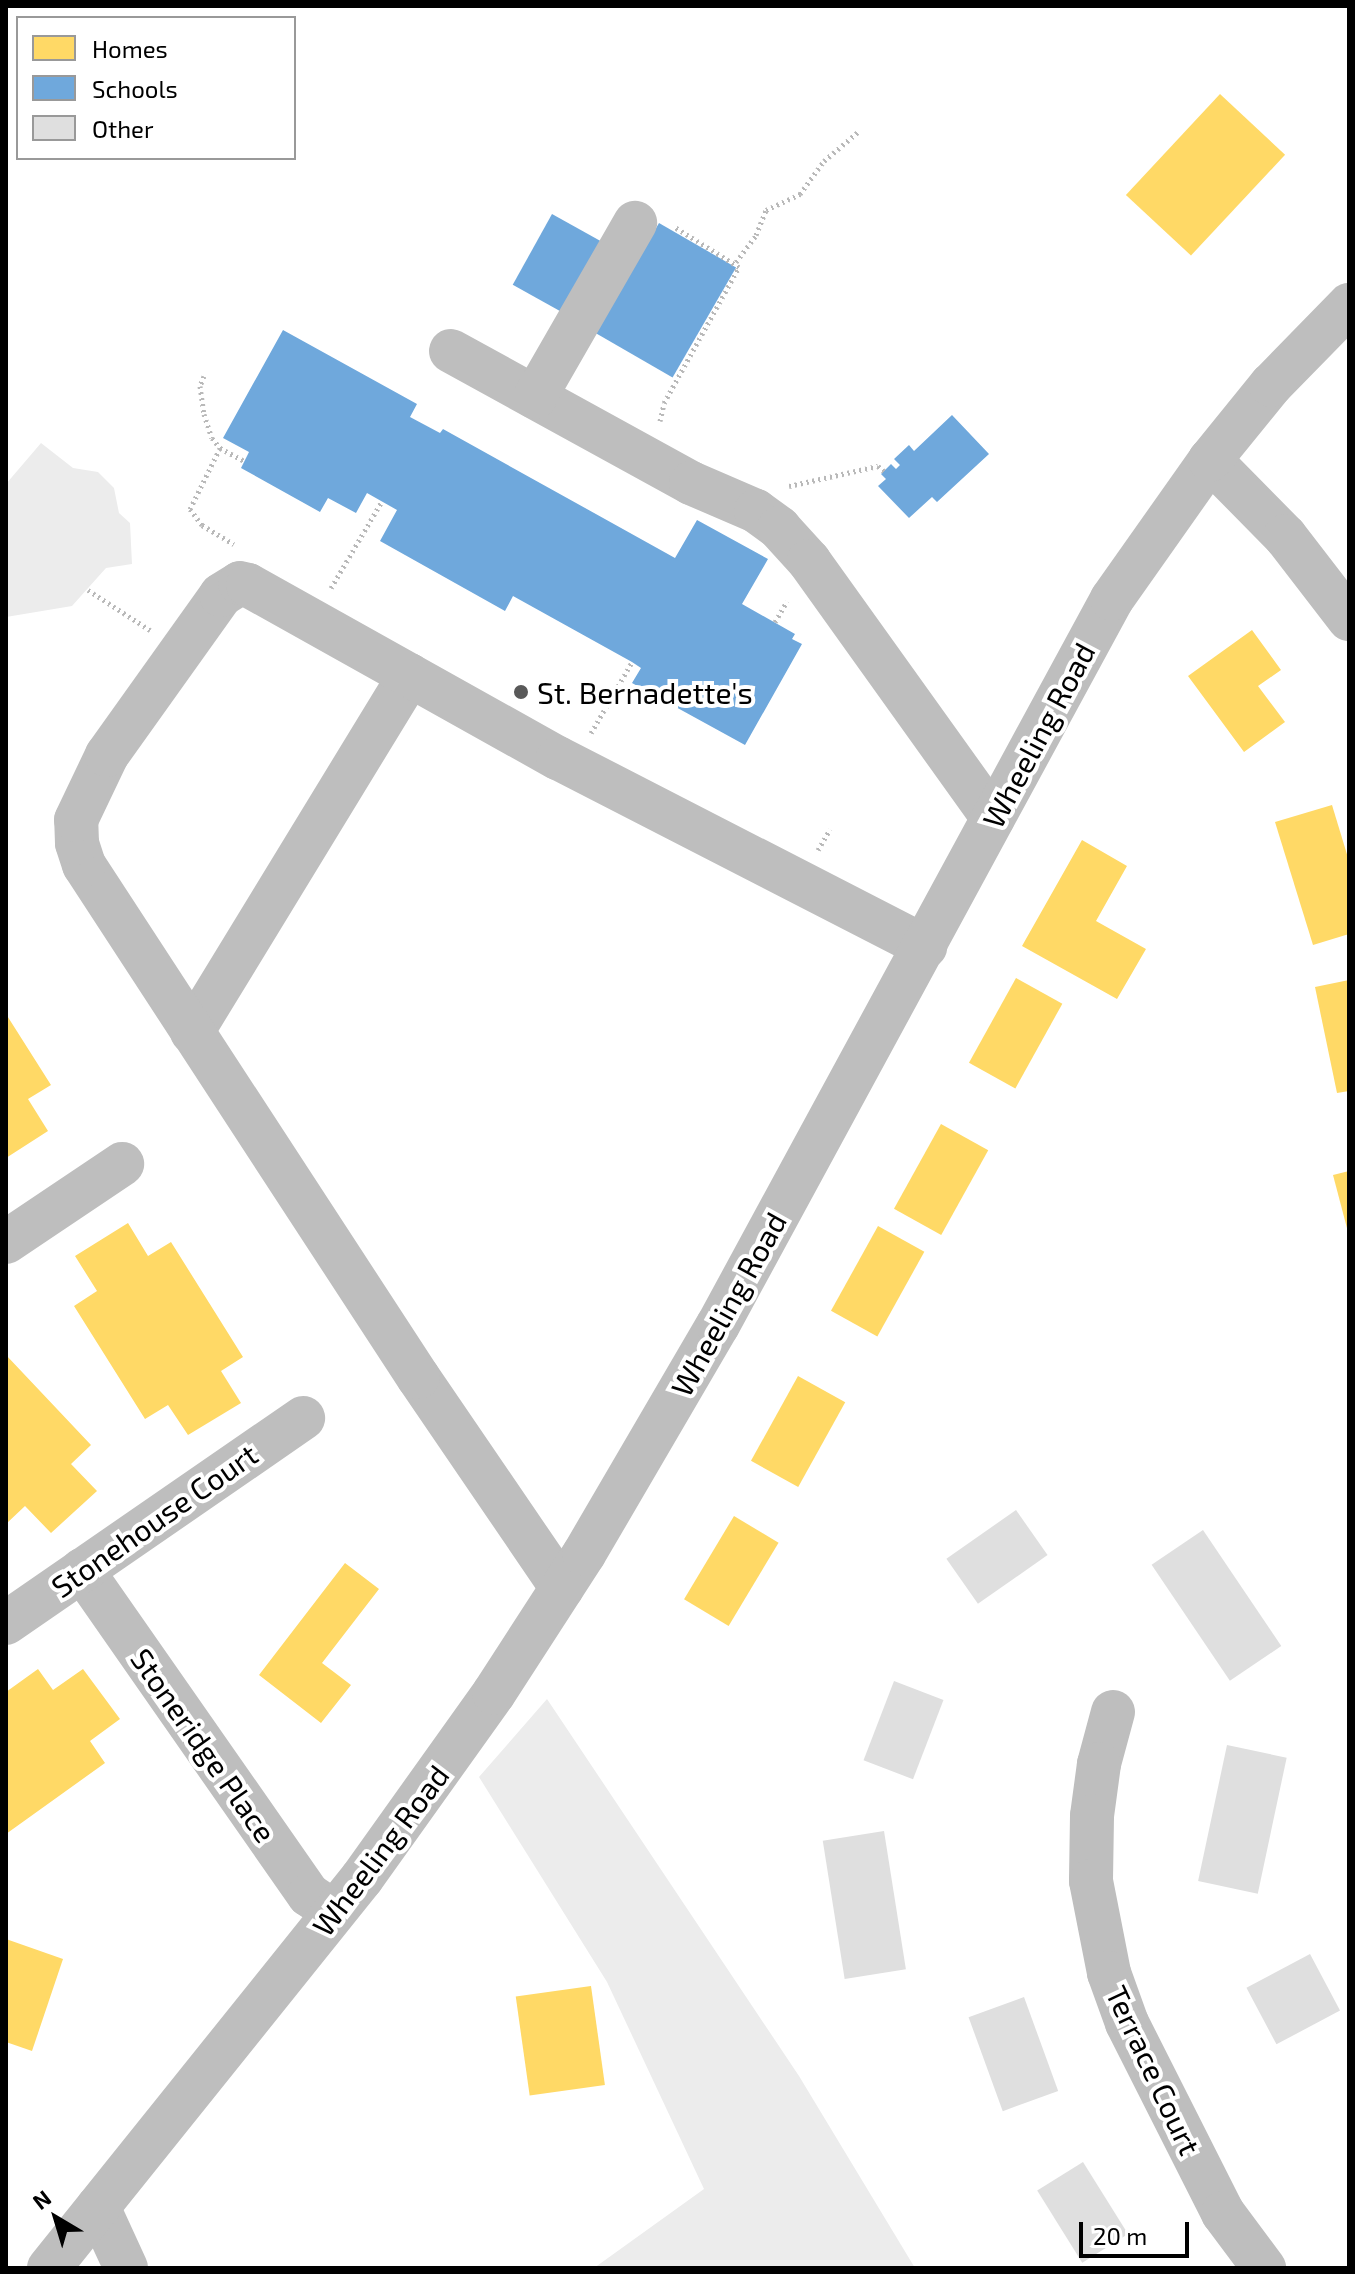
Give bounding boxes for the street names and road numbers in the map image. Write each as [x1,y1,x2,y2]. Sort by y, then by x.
street label: Wheeling Road [974,636,1102,834]
street label: Wheeling Road [663,1206,793,1402]
street label: Stonehouse Court [44,1436,264,1604]
street label: Stoneridge Place [124,1641,284,1849]
street label: Wheeling Road [304,1758,456,1942]
street label: Terrace Court [1099,1980,1209,2160]

